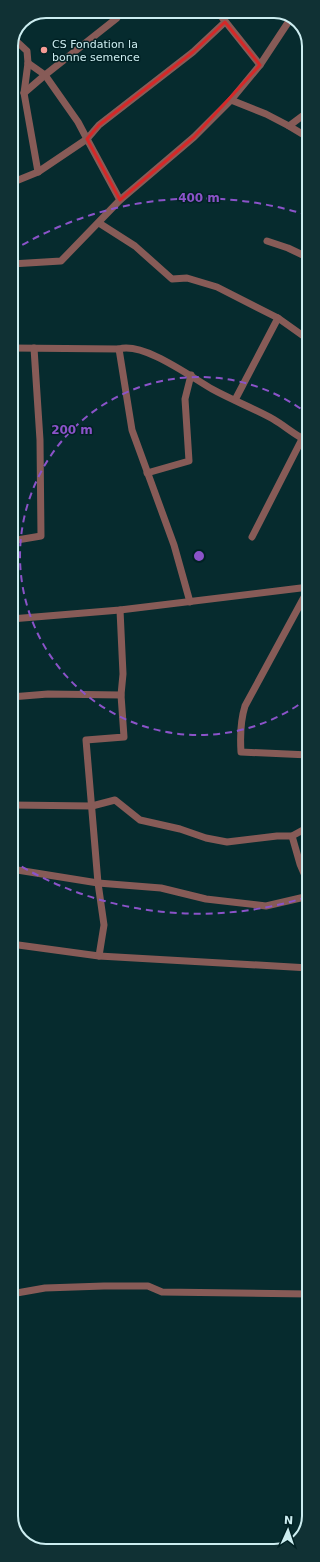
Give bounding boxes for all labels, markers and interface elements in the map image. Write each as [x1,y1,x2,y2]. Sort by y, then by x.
place label: CS Fondation la bonne semence [52,38,140,64]
marker: CS Fondation la bonne semence [39,45,49,55]
text: 400 m [178,191,220,205]
text: 200 m [51,423,93,437]
centre of rings [192,549,206,563]
north arrow [268,1510,308,1550]
text: N [284,1514,293,1527]

